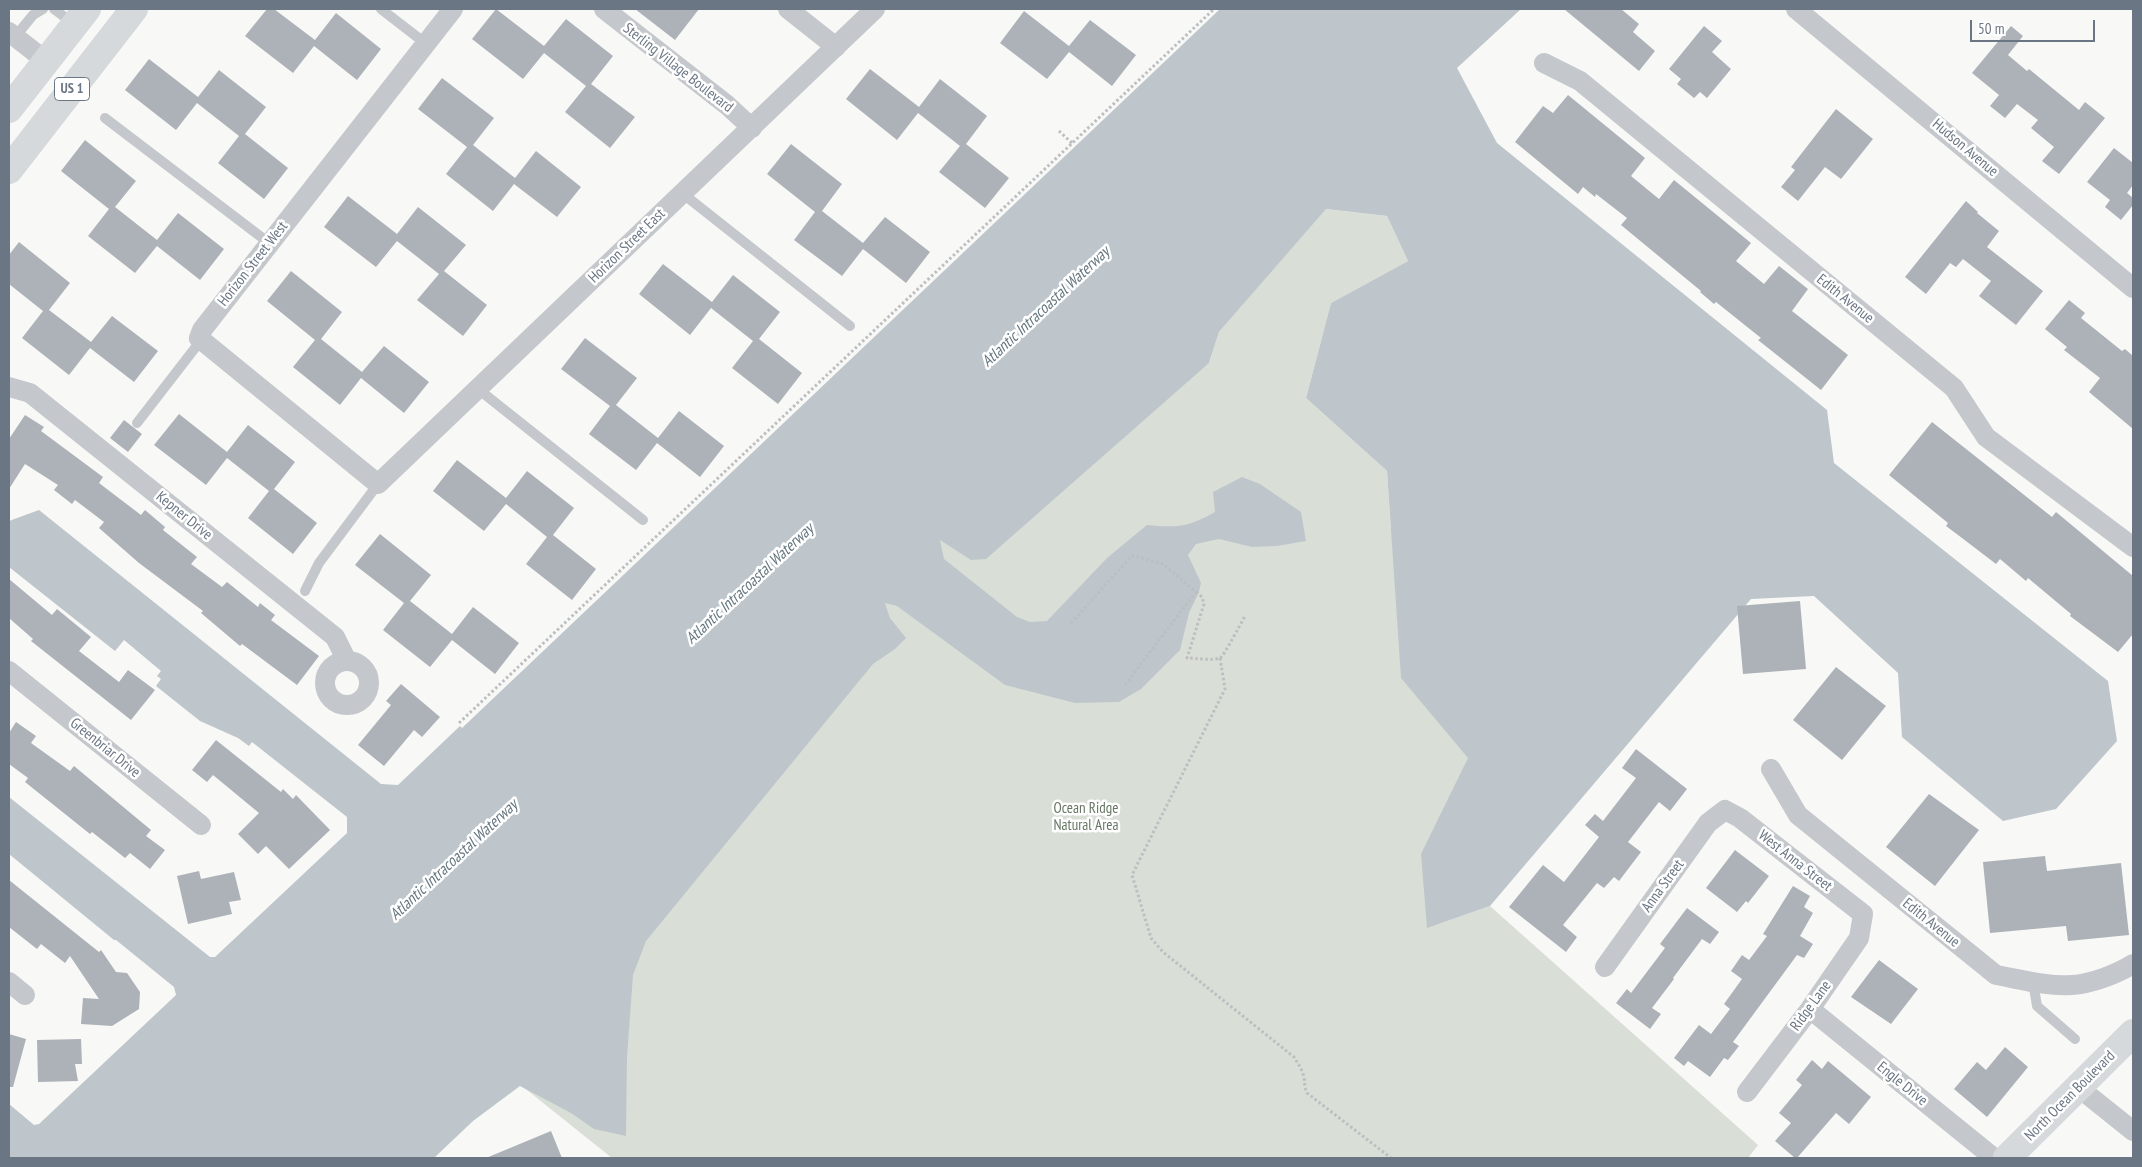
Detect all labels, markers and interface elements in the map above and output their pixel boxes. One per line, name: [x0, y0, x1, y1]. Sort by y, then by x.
scale bar: [1972, 10, 2097, 42]
street label: Sterling Village Boulevard: [619, 19, 737, 117]
text: 50 m: [1978, 19, 2004, 38]
road number: US 1: [54, 78, 90, 100]
street label: Hudson Avenue: [1928, 115, 2002, 181]
street label: Horizon Street East: [585, 205, 669, 287]
street label: Horizon Street West: [214, 218, 292, 310]
water label: Atlantic Intracoastal Waterway: [978, 243, 1114, 371]
street label: Edith Avenue: [1813, 271, 1877, 327]
street label: Kepner Drive: [152, 488, 216, 544]
water label: Atlantic Intracoastal Waterway: [682, 520, 818, 648]
street label: Greenbriar Drive: [66, 714, 144, 782]
water label: Atlantic Intracoastal Waterway: [386, 796, 522, 924]
park label: Ocean Ridge Natural Area: [1054, 800, 1118, 835]
street label: West Anna Street: [1755, 827, 1835, 895]
street label: Anna Street: [1638, 856, 1688, 916]
street label: Edith Avenue: [1899, 895, 1963, 951]
street label: Ridge Lane: [1787, 977, 1835, 1035]
street label: North Ocean Boulevard: [2021, 1047, 2119, 1145]
street label: Engle Drive: [1873, 1058, 1931, 1110]

